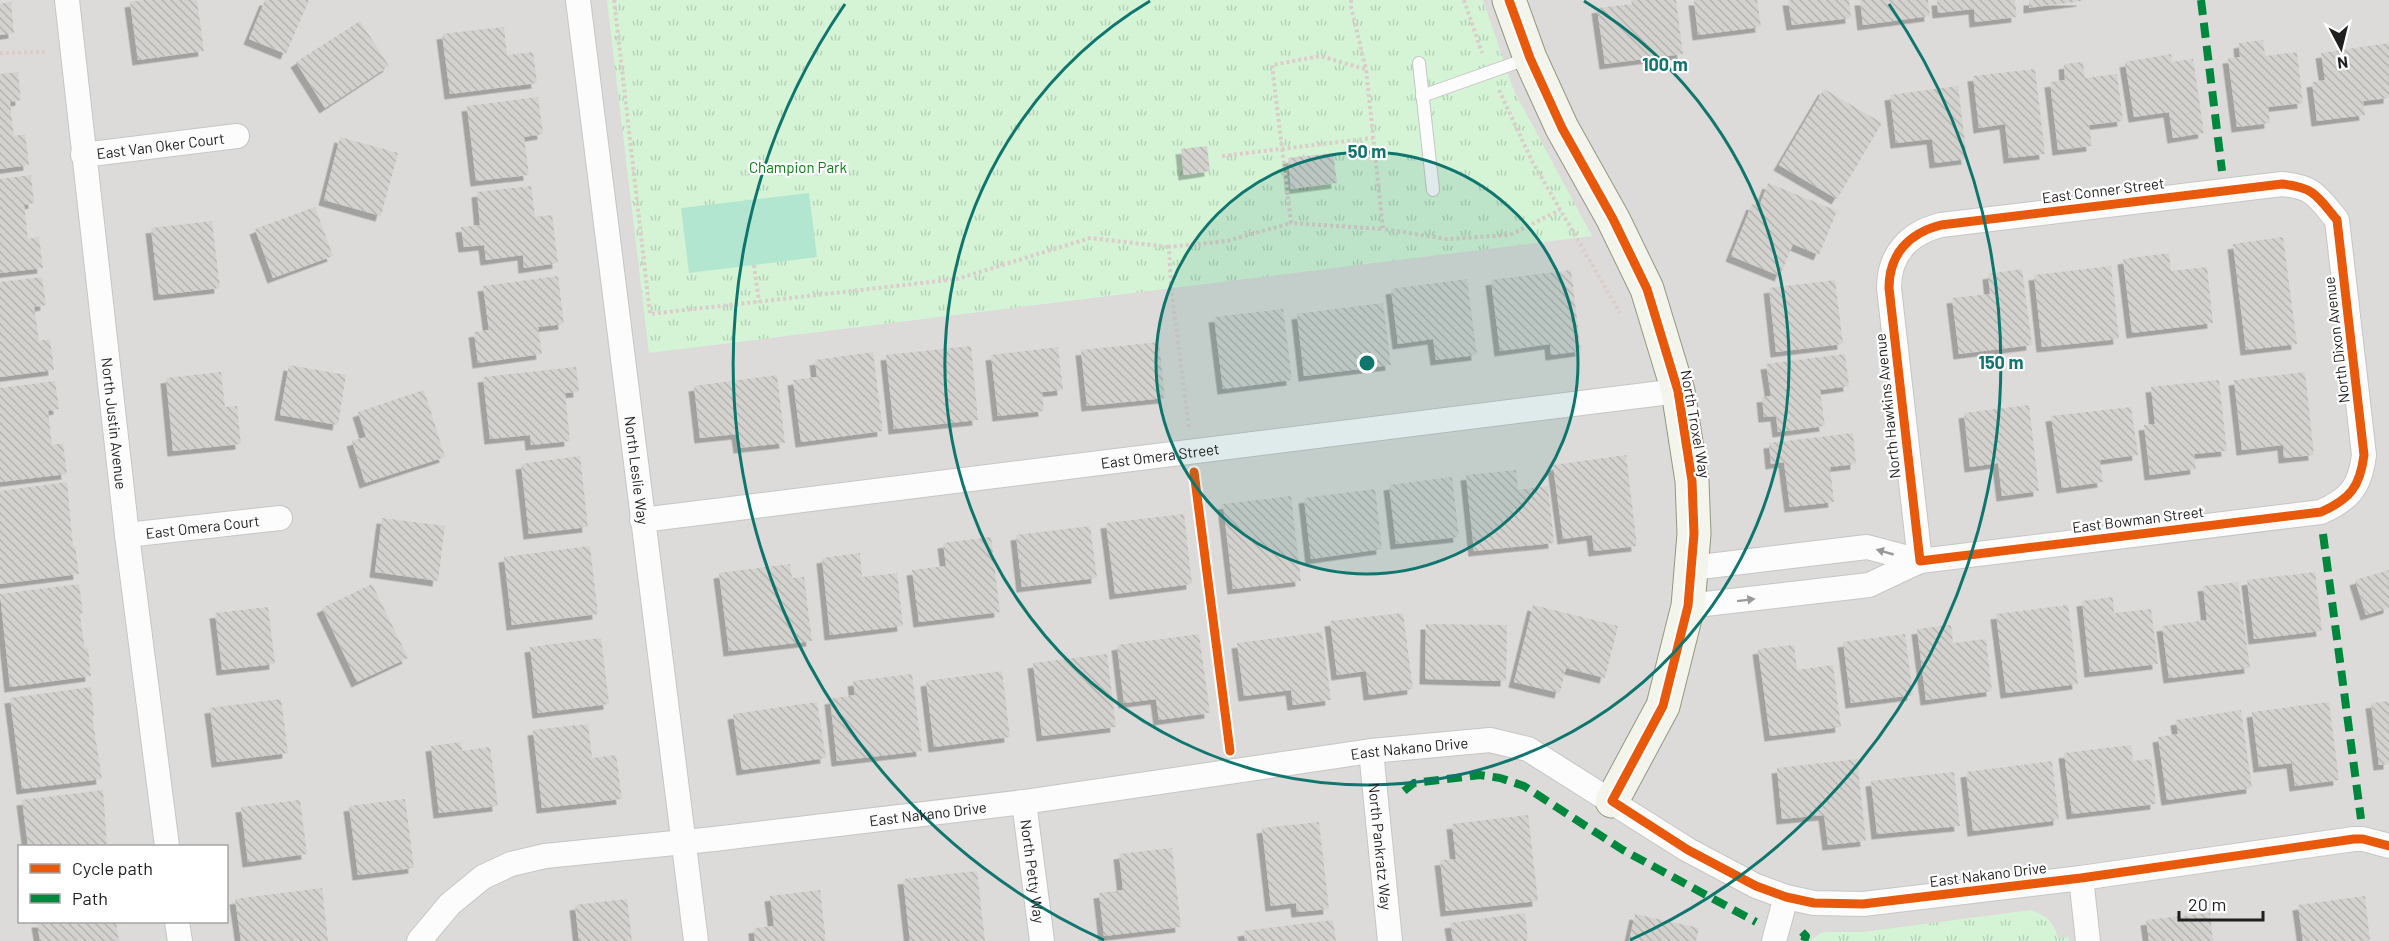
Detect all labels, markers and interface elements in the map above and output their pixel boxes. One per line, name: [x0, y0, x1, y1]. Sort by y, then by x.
north arrow: [2311, 18, 2371, 78]
text: 100 m: [1642, 53, 1688, 75]
text: N: [2336, 53, 2349, 73]
street label: East Van Oker Court: [95, 129, 225, 162]
text: 50 m: [1348, 140, 1386, 162]
park label: Champion Park: [749, 158, 848, 176]
street label: East Conner Street: [2041, 174, 2165, 206]
street label: North Dixon Avenue: [2319, 276, 2353, 404]
street label: North Hawkins Avenue: [1870, 332, 1904, 480]
text: 150 m: [1979, 351, 2023, 373]
centre of rings: [1357, 353, 1377, 373]
street label: North Justin Avenue: [98, 356, 131, 490]
street label: North Troxel Way: [1678, 368, 1714, 480]
street label: North Leslie Way: [621, 415, 653, 526]
street label: East Omera Street: [1100, 439, 1220, 472]
street label: East Bowman Street: [2071, 502, 2205, 536]
street label: East Omera Court: [145, 511, 261, 542]
one-way arrow: [1876, 547, 1894, 556]
one-way arrow: [1736, 595, 1755, 604]
street label: East Nakano Drive: [1349, 733, 1469, 763]
street label: North Pankratz Way: [1365, 782, 1396, 911]
street label: East Nakano Drive: [868, 798, 988, 829]
street label: North Petty Way: [1017, 818, 1049, 925]
legend: [18, 845, 228, 923]
text: Cycle path: [72, 857, 153, 879]
street label: East Nakano Drive: [1928, 858, 2048, 890]
scale bar: [2179, 884, 2263, 922]
text: Path: [72, 887, 108, 909]
text: 20 m: [2188, 893, 2226, 915]

